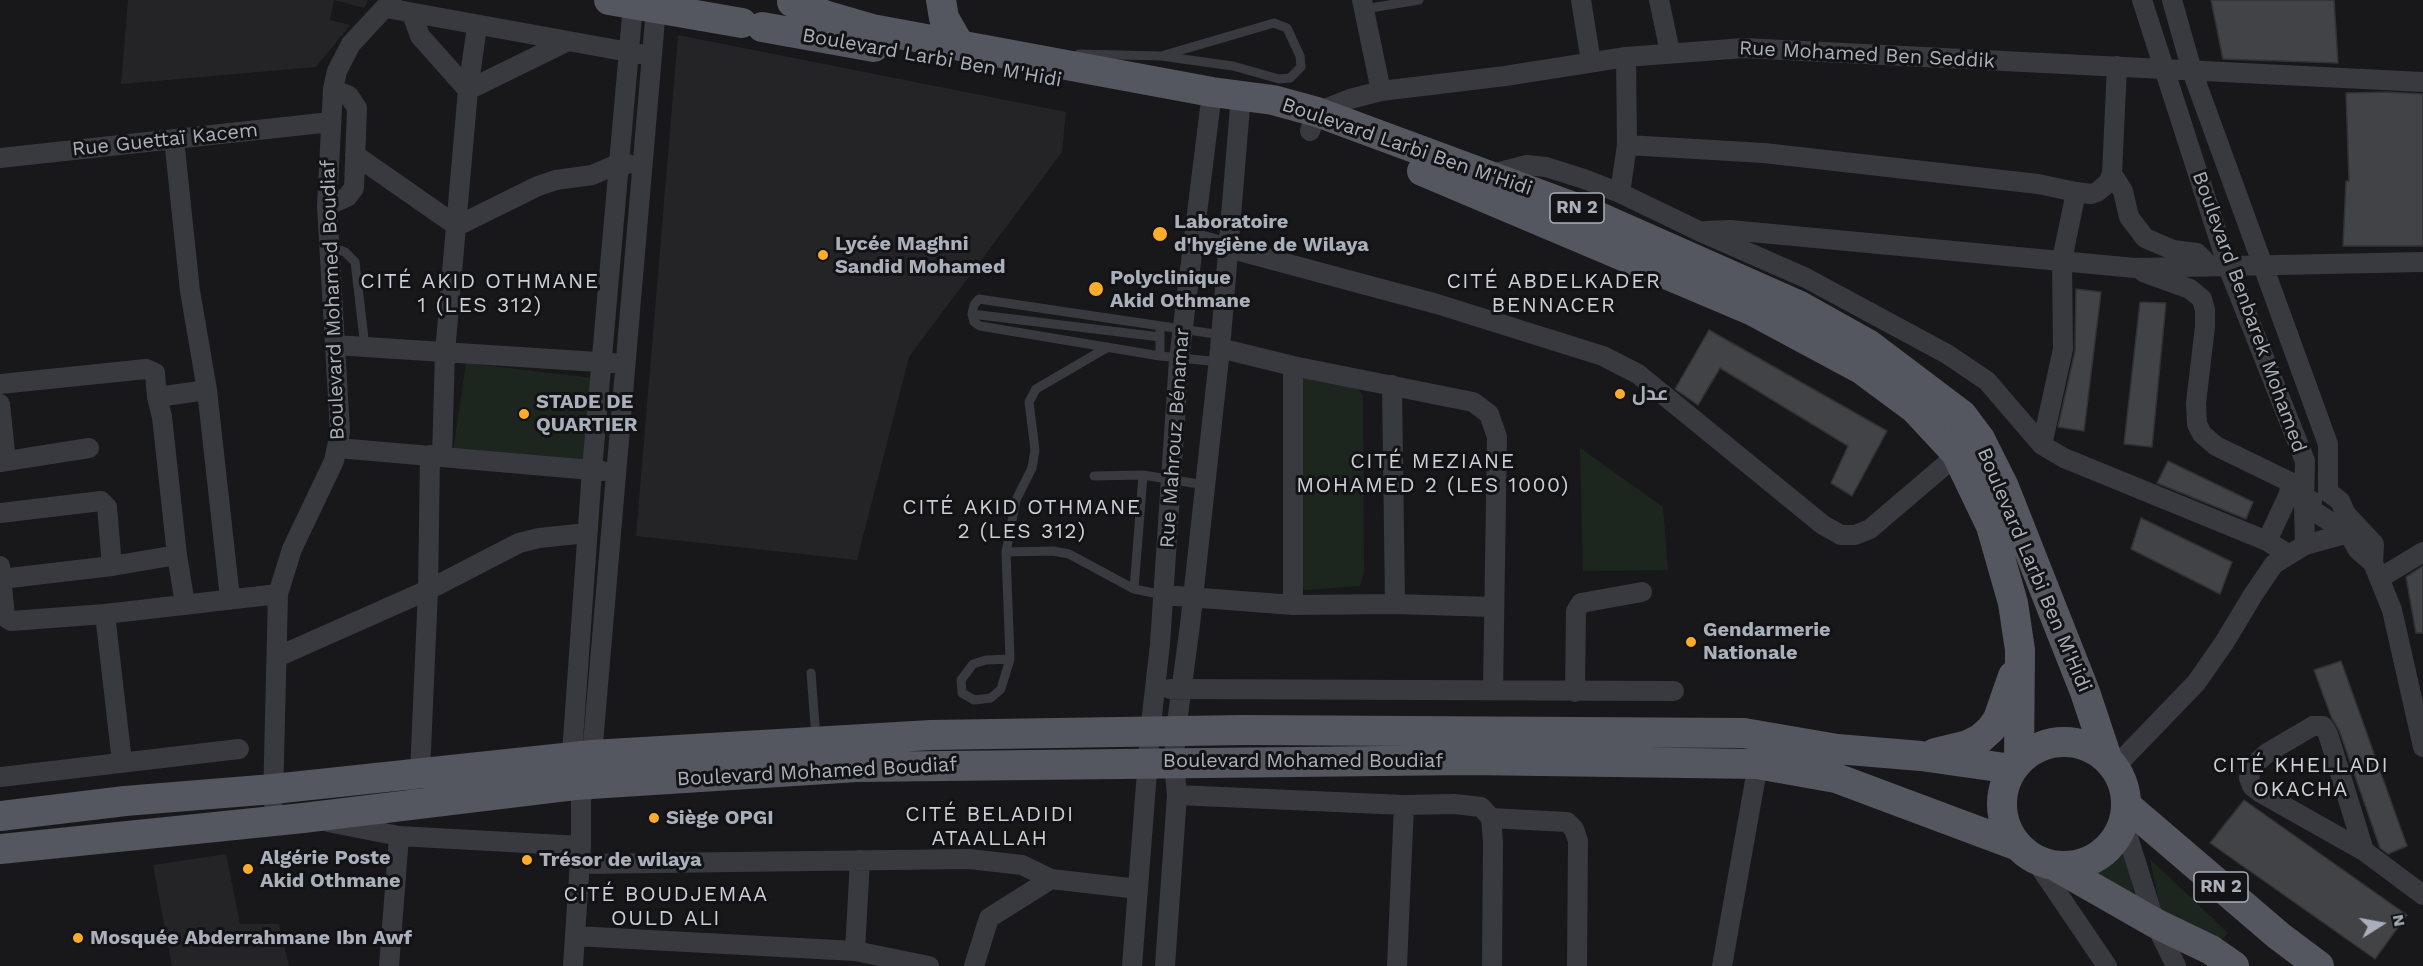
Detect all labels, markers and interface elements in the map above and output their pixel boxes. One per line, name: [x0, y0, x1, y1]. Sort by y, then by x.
street label: Boulevard Larbi Ben M'Hidi: [800, 23, 1064, 93]
street label: Rue Mohamed Ben Seddik: [1738, 36, 1996, 74]
street label: Boulevard Larbi Ben M'Hidi: [1279, 93, 1535, 201]
street label: Rue Guettaï Kacem: [71, 118, 259, 162]
street label: Boulevard Mohamed Boudiaf: [316, 159, 350, 441]
street label: Boulevard Benbarek Mohamed: [2187, 168, 2311, 456]
road number: RN 2: [1550, 193, 1604, 223]
place label: Laboratoire d'hygiène de Wilaya: [1174, 210, 1369, 257]
marker: Laboratoire d'hygiène de Wilaya: [1151, 225, 1169, 243]
place label: Lycée Maghni Sandid Mohamed: [835, 232, 1005, 279]
marker: Lycée Maghni Sandid Mohamed: [816, 248, 830, 262]
place label: Polyclinique Akid Othmane: [1110, 266, 1251, 313]
district label: CITÉ AKID OTHMANE 1 (LES 312): [360, 269, 600, 319]
district label: CITÉ ABDELKADER BENNACER: [1446, 269, 1662, 319]
marker: Polyclinique Akid Othmane: [1087, 280, 1105, 298]
street label: Rue Mahrouz Bénamar: [1155, 327, 1195, 549]
place label: عدل: [1632, 382, 1669, 406]
marker: عدل: [1613, 387, 1627, 401]
place label: STADE DE QUARTIER: [536, 390, 637, 437]
marker: STADE DE QUARTIER: [517, 407, 531, 421]
street label: Boulevard Larbi Ben M'Hidi: [1972, 444, 2096, 696]
district label: CITÉ MEZIANE MOHAMED 2 (LES 1000): [1296, 449, 1570, 499]
district label: CITÉ AKID OTHMANE 2 (LES 312): [902, 495, 1142, 545]
place label: Gendarmerie Nationale: [1703, 618, 1831, 665]
marker: Gendarmerie Nationale: [1684, 635, 1698, 649]
street label: Boulevard Mohamed Boudiaf: [1163, 749, 1443, 773]
street label: Boulevard Mohamed Boudiaf: [676, 753, 958, 791]
district label: CITÉ KHELLADI OKACHA: [2213, 753, 2389, 803]
district label: CITÉ BELADIDI ATAALLAH: [905, 802, 1075, 852]
place label: Siège OPGI: [666, 806, 774, 830]
marker: Siège OPGI: [647, 811, 661, 825]
place label: Algérie Poste Akid Othmane: [260, 846, 401, 893]
place label: Trésor de wilaya: [539, 848, 702, 872]
marker: Trésor de wilaya: [520, 853, 534, 867]
marker: Algérie Poste Akid Othmane: [241, 862, 255, 876]
road number: RN 2: [2194, 872, 2248, 902]
district label: CITÉ BOUDJEMAA OULD ALI: [563, 882, 769, 932]
north arrow: [2351, 894, 2411, 954]
text: N: [2389, 913, 2410, 928]
place label: Mosquée Abderrahmane Ibn Awf: [90, 926, 412, 950]
marker: Mosquée Abderrahmane Ibn Awf: [71, 931, 85, 945]

